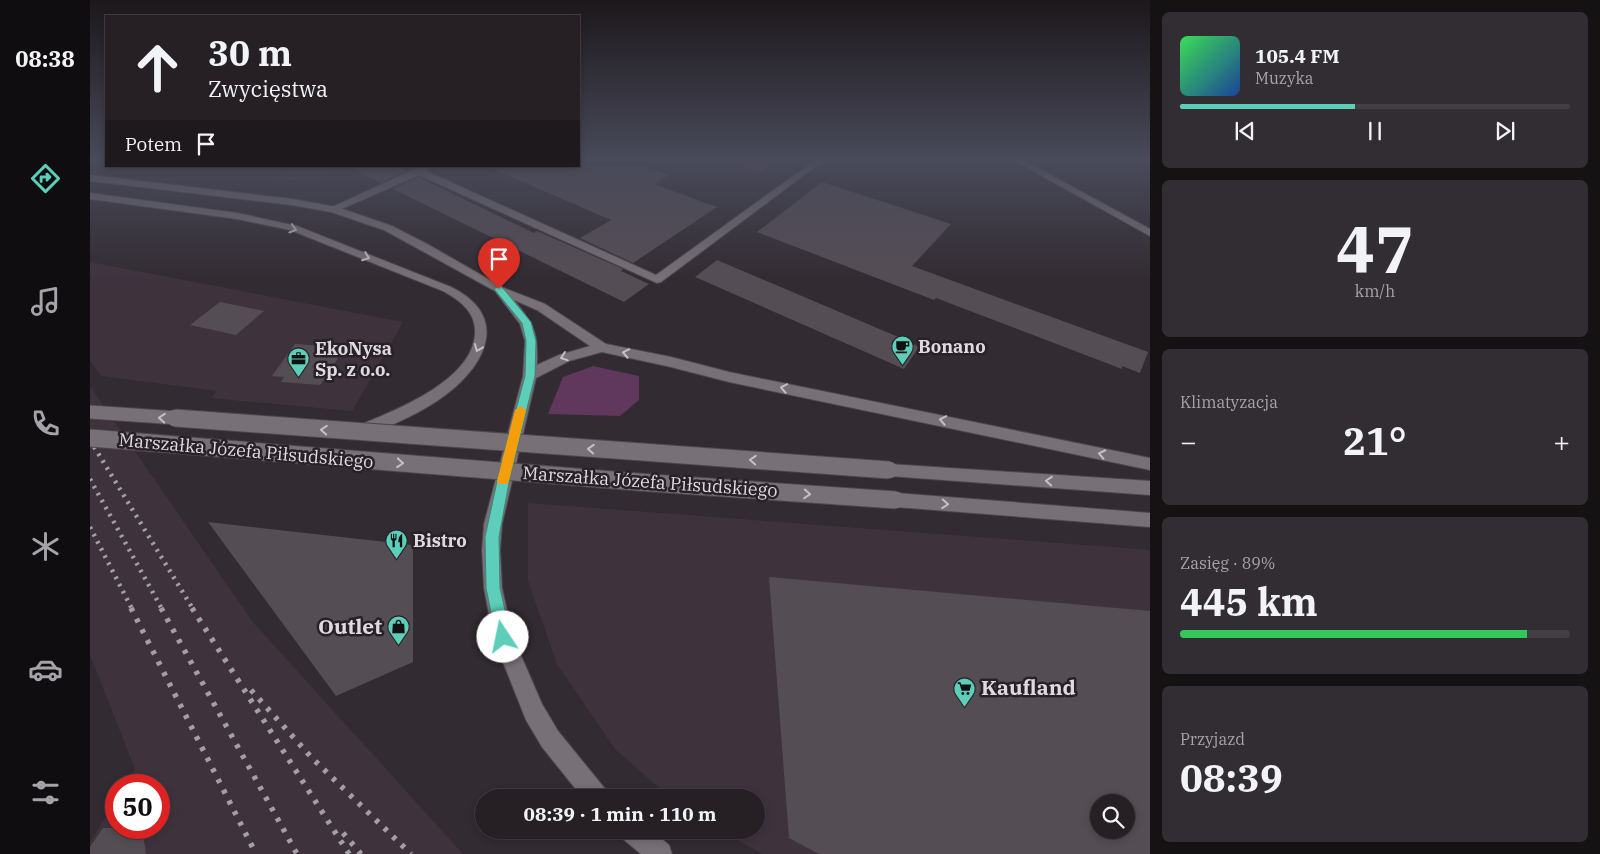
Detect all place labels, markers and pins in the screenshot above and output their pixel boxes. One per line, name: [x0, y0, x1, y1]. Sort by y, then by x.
pin: [478, 238, 520, 289]
cafe icon: Bonano: [890, 335, 914, 366]
place label: Bonano: [918, 335, 986, 358]
place label: EkoNysa Sp. z o.o.: [315, 337, 392, 381]
office icon: EkoNysa Sp. z o.o.: [287, 347, 311, 378]
restaurant icon: Bistro: [385, 529, 409, 560]
place label: Bistro: [413, 529, 467, 552]
place label: Outlet: [318, 612, 382, 640]
shop icon: Outlet: [386, 615, 410, 646]
place label: Kaufland: [981, 673, 1076, 701]
supermarket icon: Kaufland: [953, 676, 977, 707]

